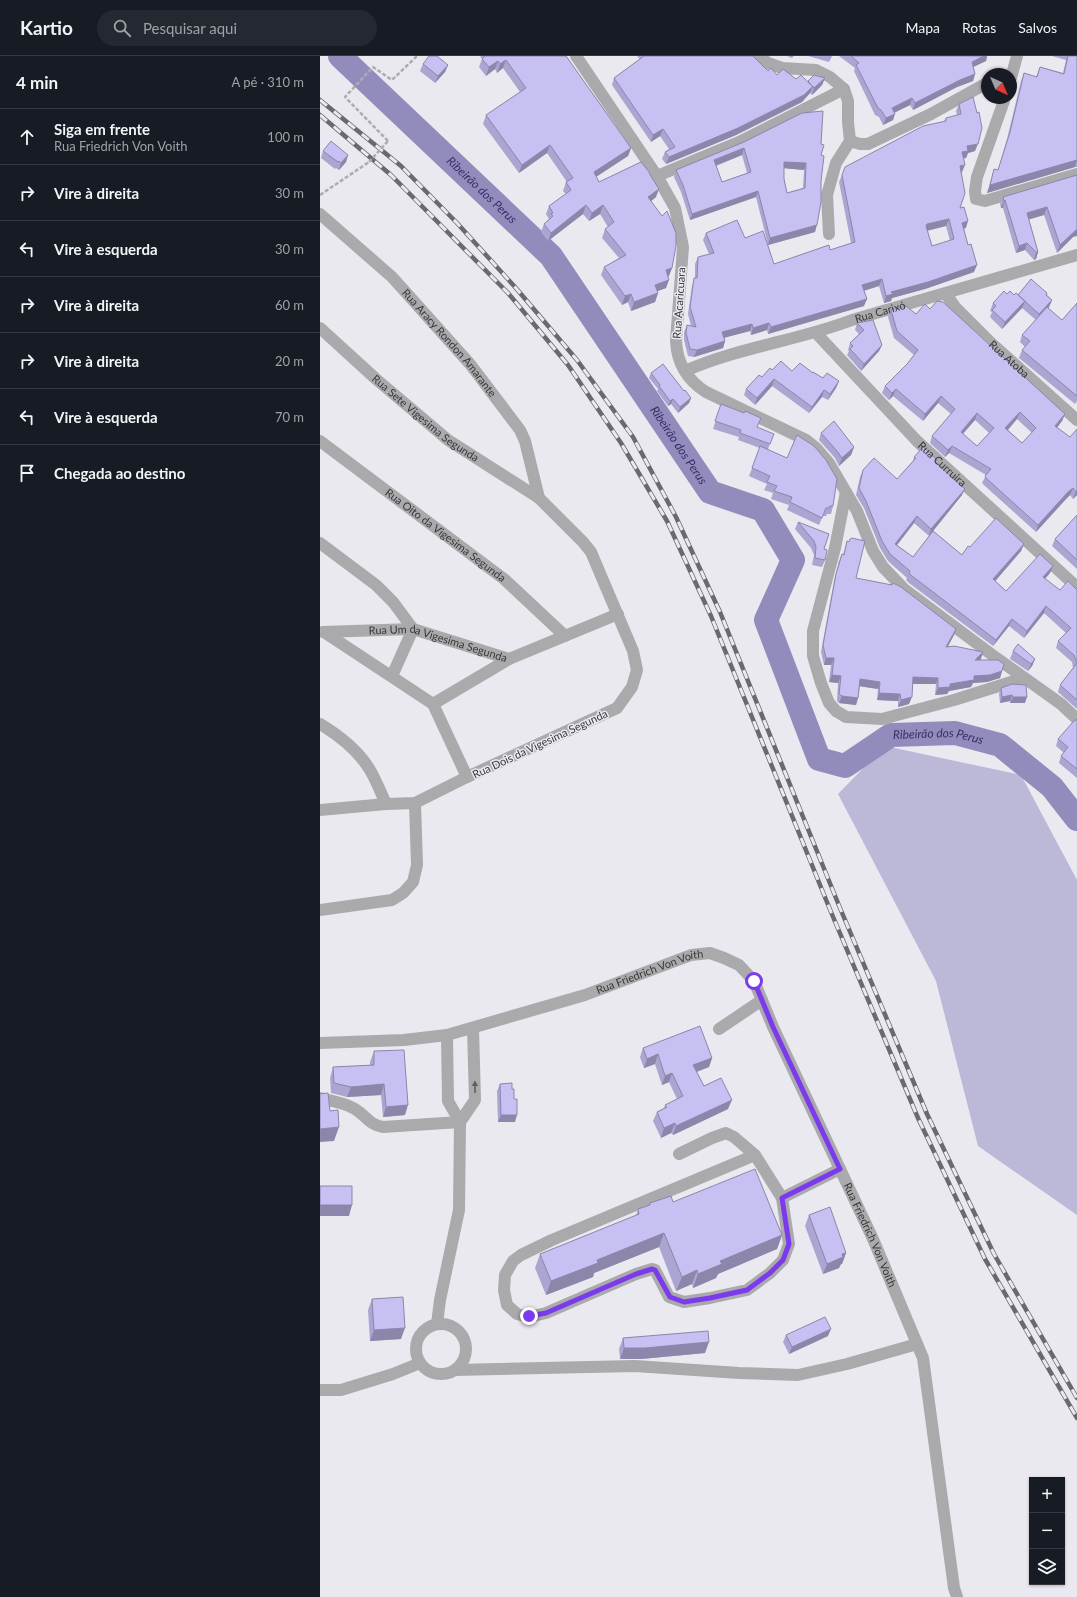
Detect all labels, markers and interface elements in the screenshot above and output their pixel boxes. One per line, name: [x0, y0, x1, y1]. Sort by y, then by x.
search box: [97, 10, 377, 46]
text: Kartio: [20, 16, 73, 39]
icon: search: [111, 17, 133, 39]
text: Pesquisar aqui: [143, 19, 237, 37]
text: Mapa: [905, 19, 940, 36]
text: Rotas: [962, 19, 996, 36]
text: Salvos: [1018, 19, 1057, 36]
north arrow: [981, 68, 1017, 104]
text: 4 min: [16, 72, 58, 93]
text: A pé · 310 m: [231, 74, 304, 90]
text: Siga em frente: [54, 120, 150, 138]
icon: ahead: [16, 126, 38, 148]
text: 100 m: [267, 129, 304, 145]
text: Rua Friedrich Von Voith: [54, 138, 187, 154]
water label: Ribeirão dos Perus: [444, 153, 520, 227]
icon: right: [16, 182, 38, 204]
text: Vire à direita: [54, 184, 139, 202]
text: 30 m: [275, 185, 304, 201]
icon: left: [16, 238, 38, 260]
text: Vire à esquerda: [54, 240, 158, 258]
text: 30 m: [275, 241, 304, 257]
street label: Rua Acaricuara: [670, 267, 687, 339]
street label: Rua Aracy Rondon Amarante: [400, 286, 500, 399]
icon: right: [16, 294, 38, 316]
text: Vire à direita: [54, 296, 139, 314]
text: 60 m: [275, 297, 304, 313]
street label: Rua Carixó: [853, 298, 907, 325]
street label: Rua Atoba: [987, 337, 1032, 380]
icon: right: [16, 350, 38, 372]
text: Vire à direita: [54, 352, 139, 370]
text: 20 m: [275, 353, 304, 369]
street label: Rua Sete Vigesima Segunda: [370, 372, 481, 464]
water label: Ribeirão dos Perus: [647, 403, 711, 487]
icon: left: [16, 406, 38, 428]
text: Vire à esquerda: [54, 408, 158, 426]
text: 70 m: [275, 409, 304, 425]
street label: Rua Curruira: [916, 438, 969, 489]
icon: arrive: [16, 462, 38, 484]
text: Chegada ao destino: [54, 464, 185, 482]
street label: Rua Oito da Vigesima Segunda: [383, 485, 509, 584]
street label: Rua Um da Vigesima Segunda: [368, 622, 509, 664]
street label: Rua Dois da Vigesima Segunda: [470, 706, 609, 781]
water label: Ribeirão dos Perus: [893, 725, 985, 747]
street label: Rua Friedrich Von Voith: [594, 947, 704, 996]
route start: [745, 972, 763, 990]
one-way arrow: [472, 1080, 478, 1093]
street label: Rua Friedrich Von Voith: [841, 1180, 899, 1289]
route end: [520, 1307, 538, 1325]
map controls: [1029, 1477, 1065, 1585]
button: +: [1029, 1477, 1065, 1513]
button: −: [1029, 1513, 1065, 1549]
button: layers: [1029, 1549, 1065, 1585]

